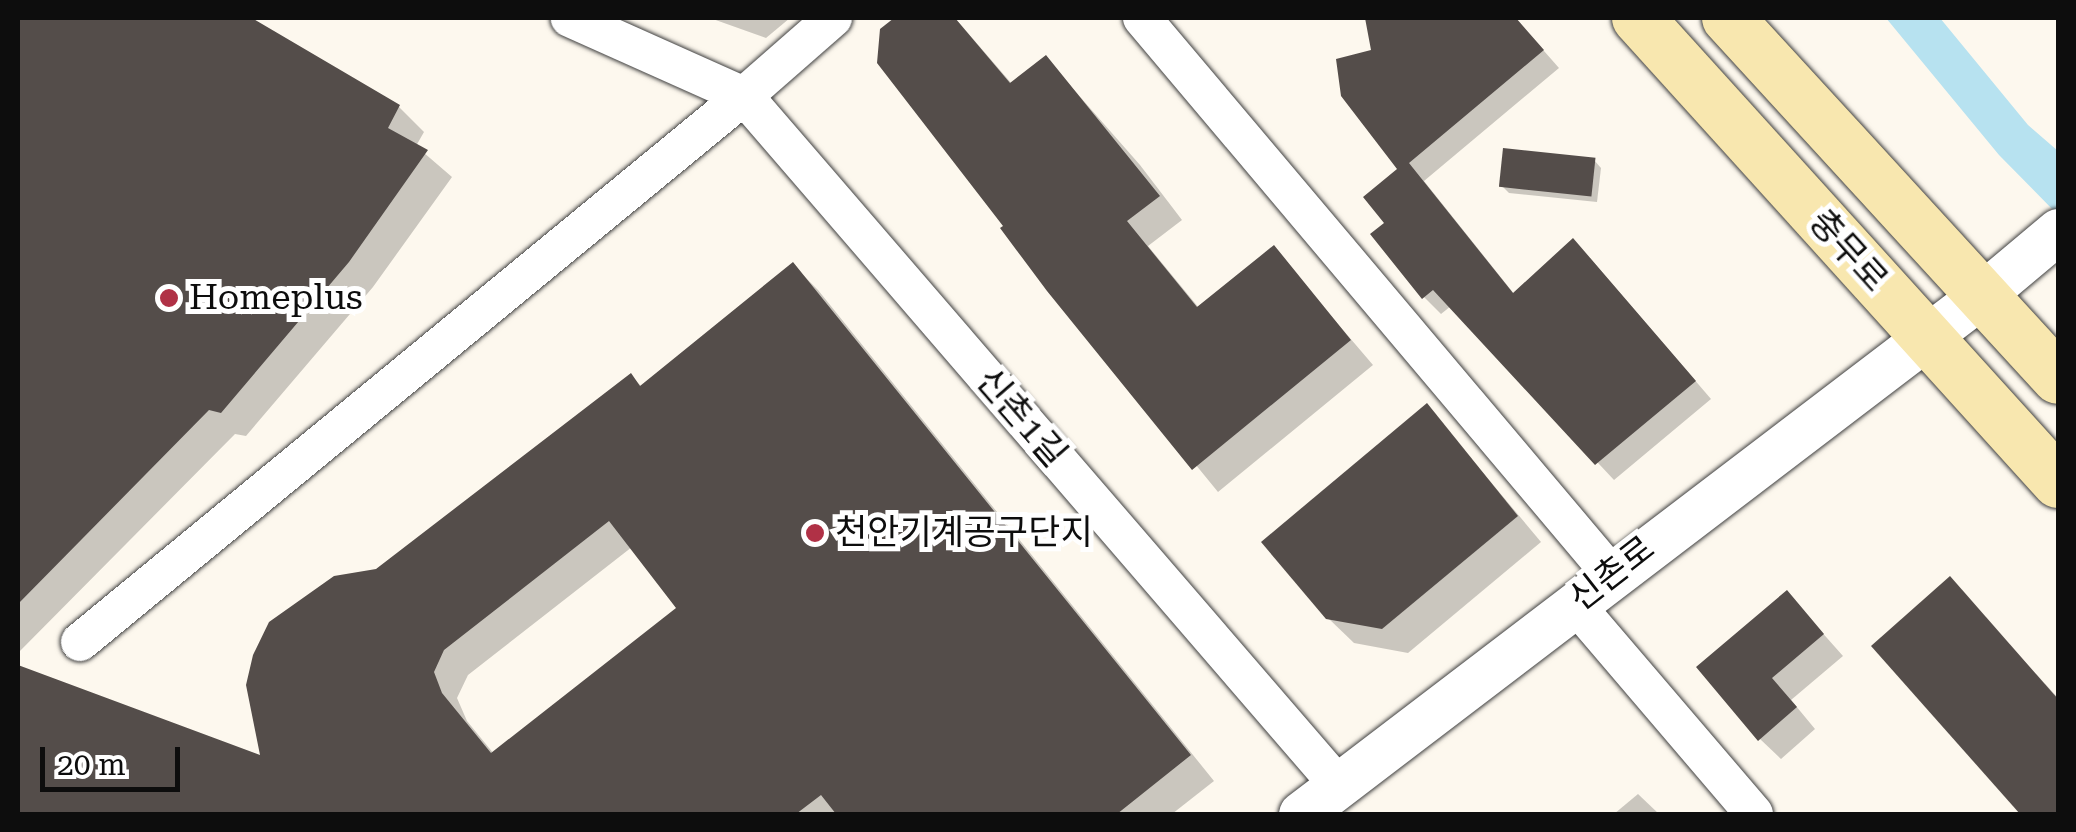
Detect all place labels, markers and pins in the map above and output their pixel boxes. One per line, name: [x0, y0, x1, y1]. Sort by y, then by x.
place label: Homeplus: [189, 277, 363, 319]
marker: Homeplus: [158, 287, 180, 309]
place label: 천안기계공구단지: [835, 512, 1093, 554]
marker: 천안기계공구단지: [804, 522, 826, 544]

